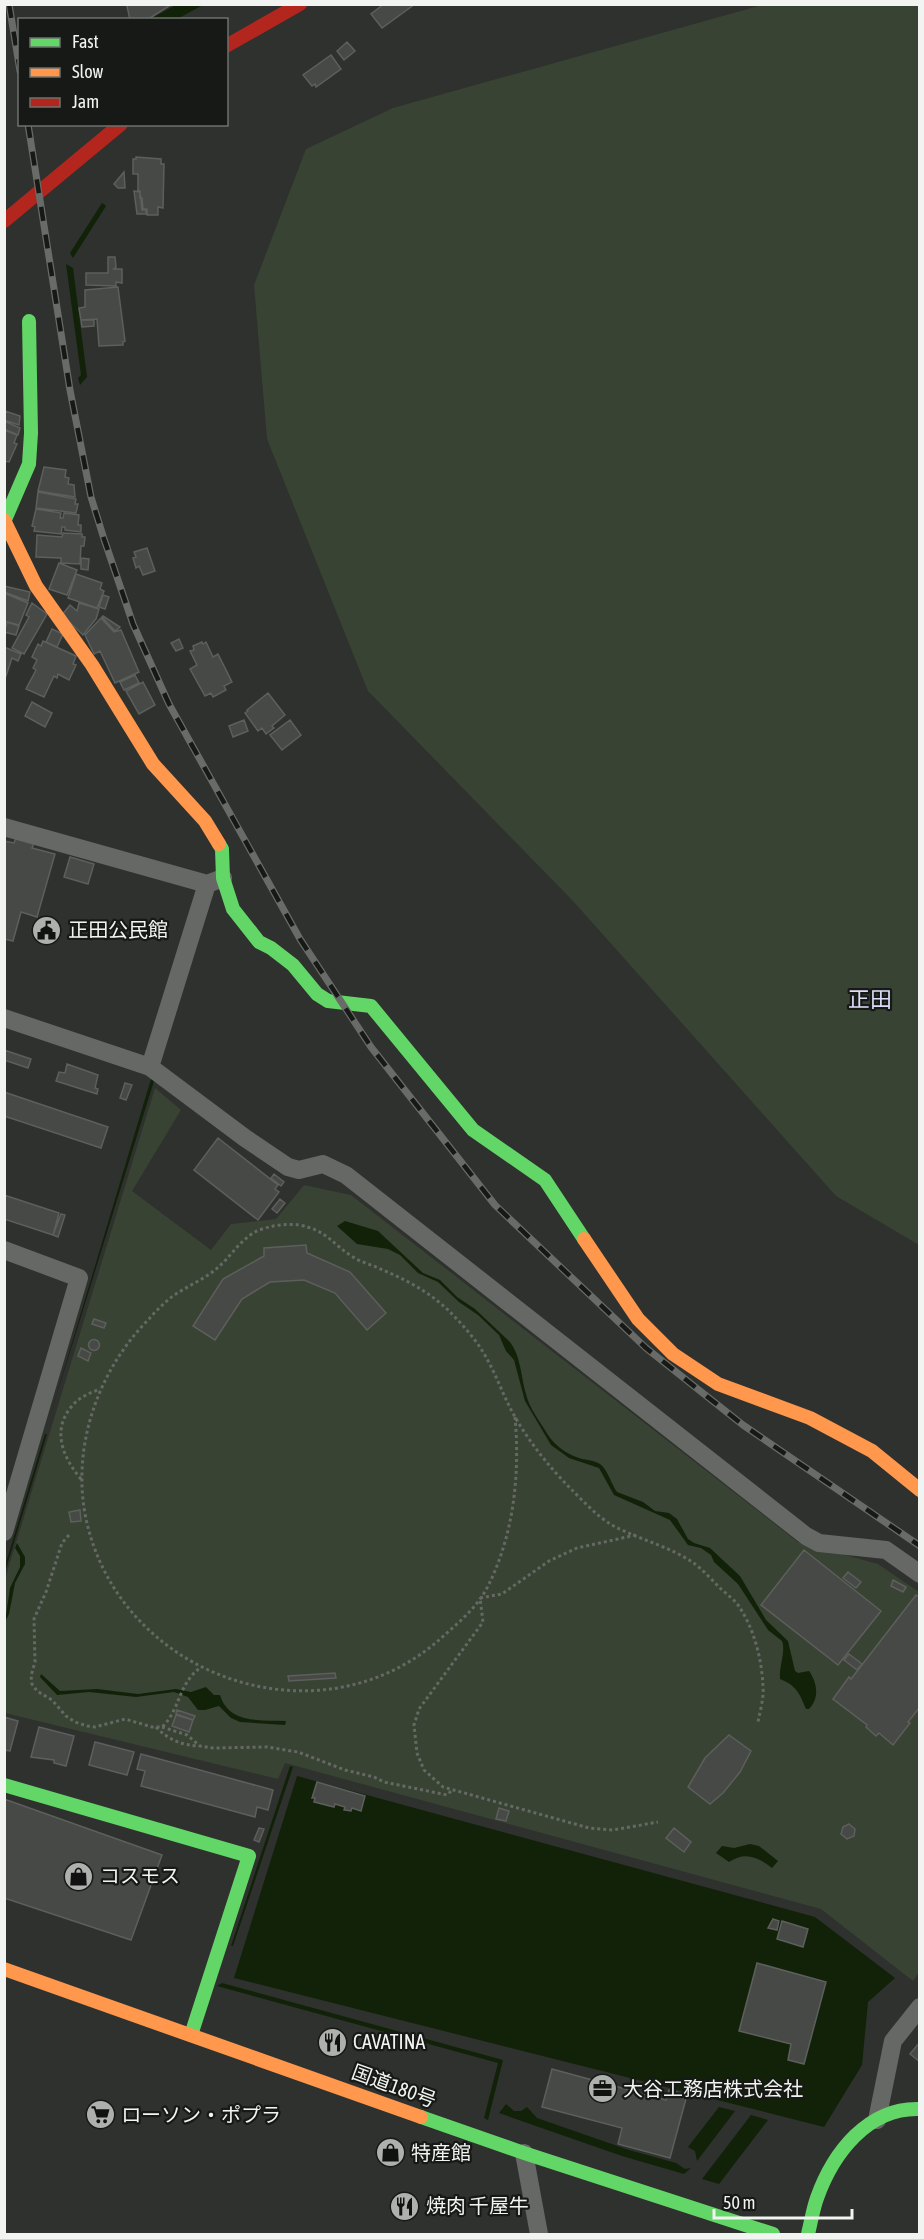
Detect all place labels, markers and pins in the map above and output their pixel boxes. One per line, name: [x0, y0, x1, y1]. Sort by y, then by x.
public building icon: 正田公民館: [31, 914, 63, 946]
place label: 正田公民館: [68, 918, 168, 941]
shop icon: コスモス: [63, 1860, 95, 1892]
place label: コスモス: [100, 1864, 180, 1887]
restaurant icon: CAVATINA: [316, 2026, 348, 2058]
place label: CAVATINA: [353, 2030, 425, 2053]
office icon: 大谷工務店株式会社: [586, 2073, 618, 2105]
place label: 大谷工務店株式会社: [623, 2077, 803, 2100]
supermarket icon: ローソン・ポプラ: [84, 2099, 116, 2131]
place label: ローソン・ポプラ: [121, 2103, 281, 2126]
shop icon: 特産館: [374, 2137, 406, 2169]
place label: 特産館: [411, 2141, 471, 2164]
restaurant icon: 焼肉 千屋牛: [389, 2190, 421, 2222]
place label: 焼肉 千屋牛: [426, 2194, 529, 2217]

